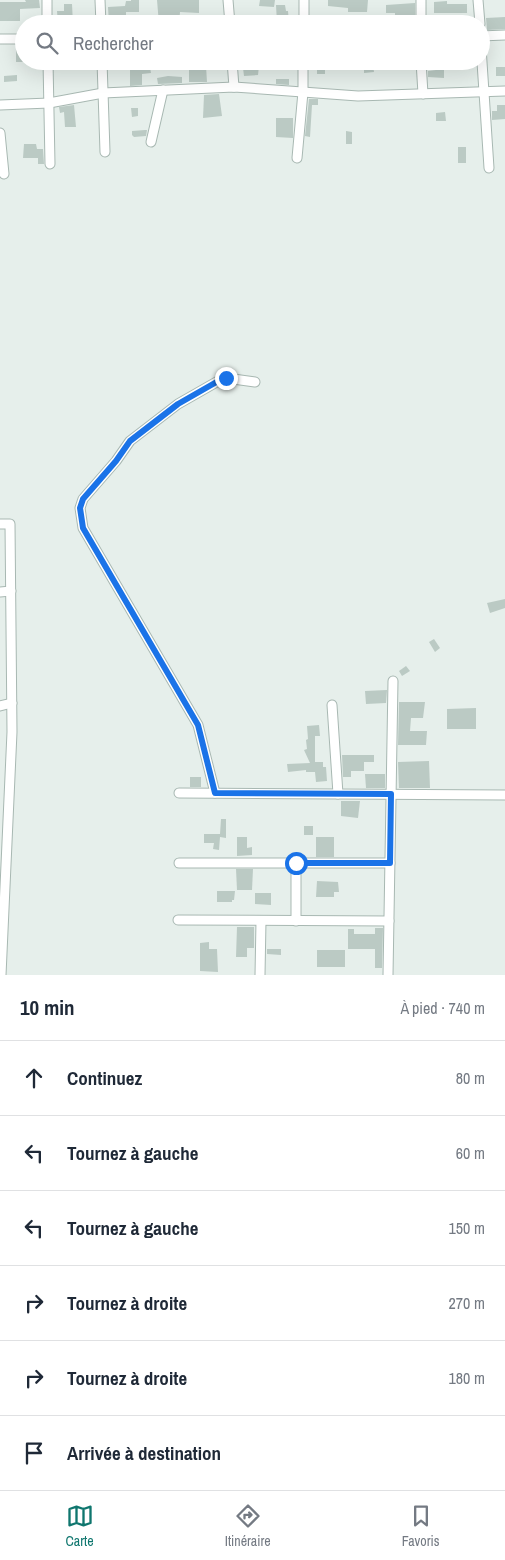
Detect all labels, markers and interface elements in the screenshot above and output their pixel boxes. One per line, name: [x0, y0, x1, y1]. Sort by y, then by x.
search box: [15, 15, 490, 70]
icon: search: [33, 29, 61, 57]
text: Rechercher: [73, 30, 154, 56]
route end: [215, 367, 238, 390]
route start: [285, 852, 308, 875]
text: 10 min: [20, 993, 75, 1022]
text: À pied · 740 m: [400, 997, 485, 1019]
icon: ahead: [20, 1064, 48, 1092]
text: Continuez: [67, 1065, 142, 1091]
text: 80 m: [456, 1067, 485, 1089]
icon: left: [20, 1139, 48, 1167]
text: Tournez à gauche: [67, 1140, 198, 1166]
text: 60 m: [456, 1142, 485, 1164]
icon: left: [20, 1214, 48, 1242]
text: Tournez à gauche: [67, 1215, 198, 1241]
text: 150 m: [449, 1217, 485, 1239]
icon: right: [20, 1289, 48, 1317]
text: Tournez à droite: [67, 1290, 187, 1316]
text: 270 m: [449, 1292, 485, 1314]
icon: right: [20, 1364, 48, 1392]
text: Tournez à droite: [67, 1365, 187, 1391]
text: 180 m: [449, 1367, 485, 1389]
icon: arrive: [20, 1439, 48, 1467]
text: Arrivée à destination: [67, 1440, 221, 1466]
tab: Carte: [66, 1502, 94, 1550]
tab: Itinéraire: [225, 1502, 271, 1550]
tab: Favoris: [402, 1502, 439, 1550]

